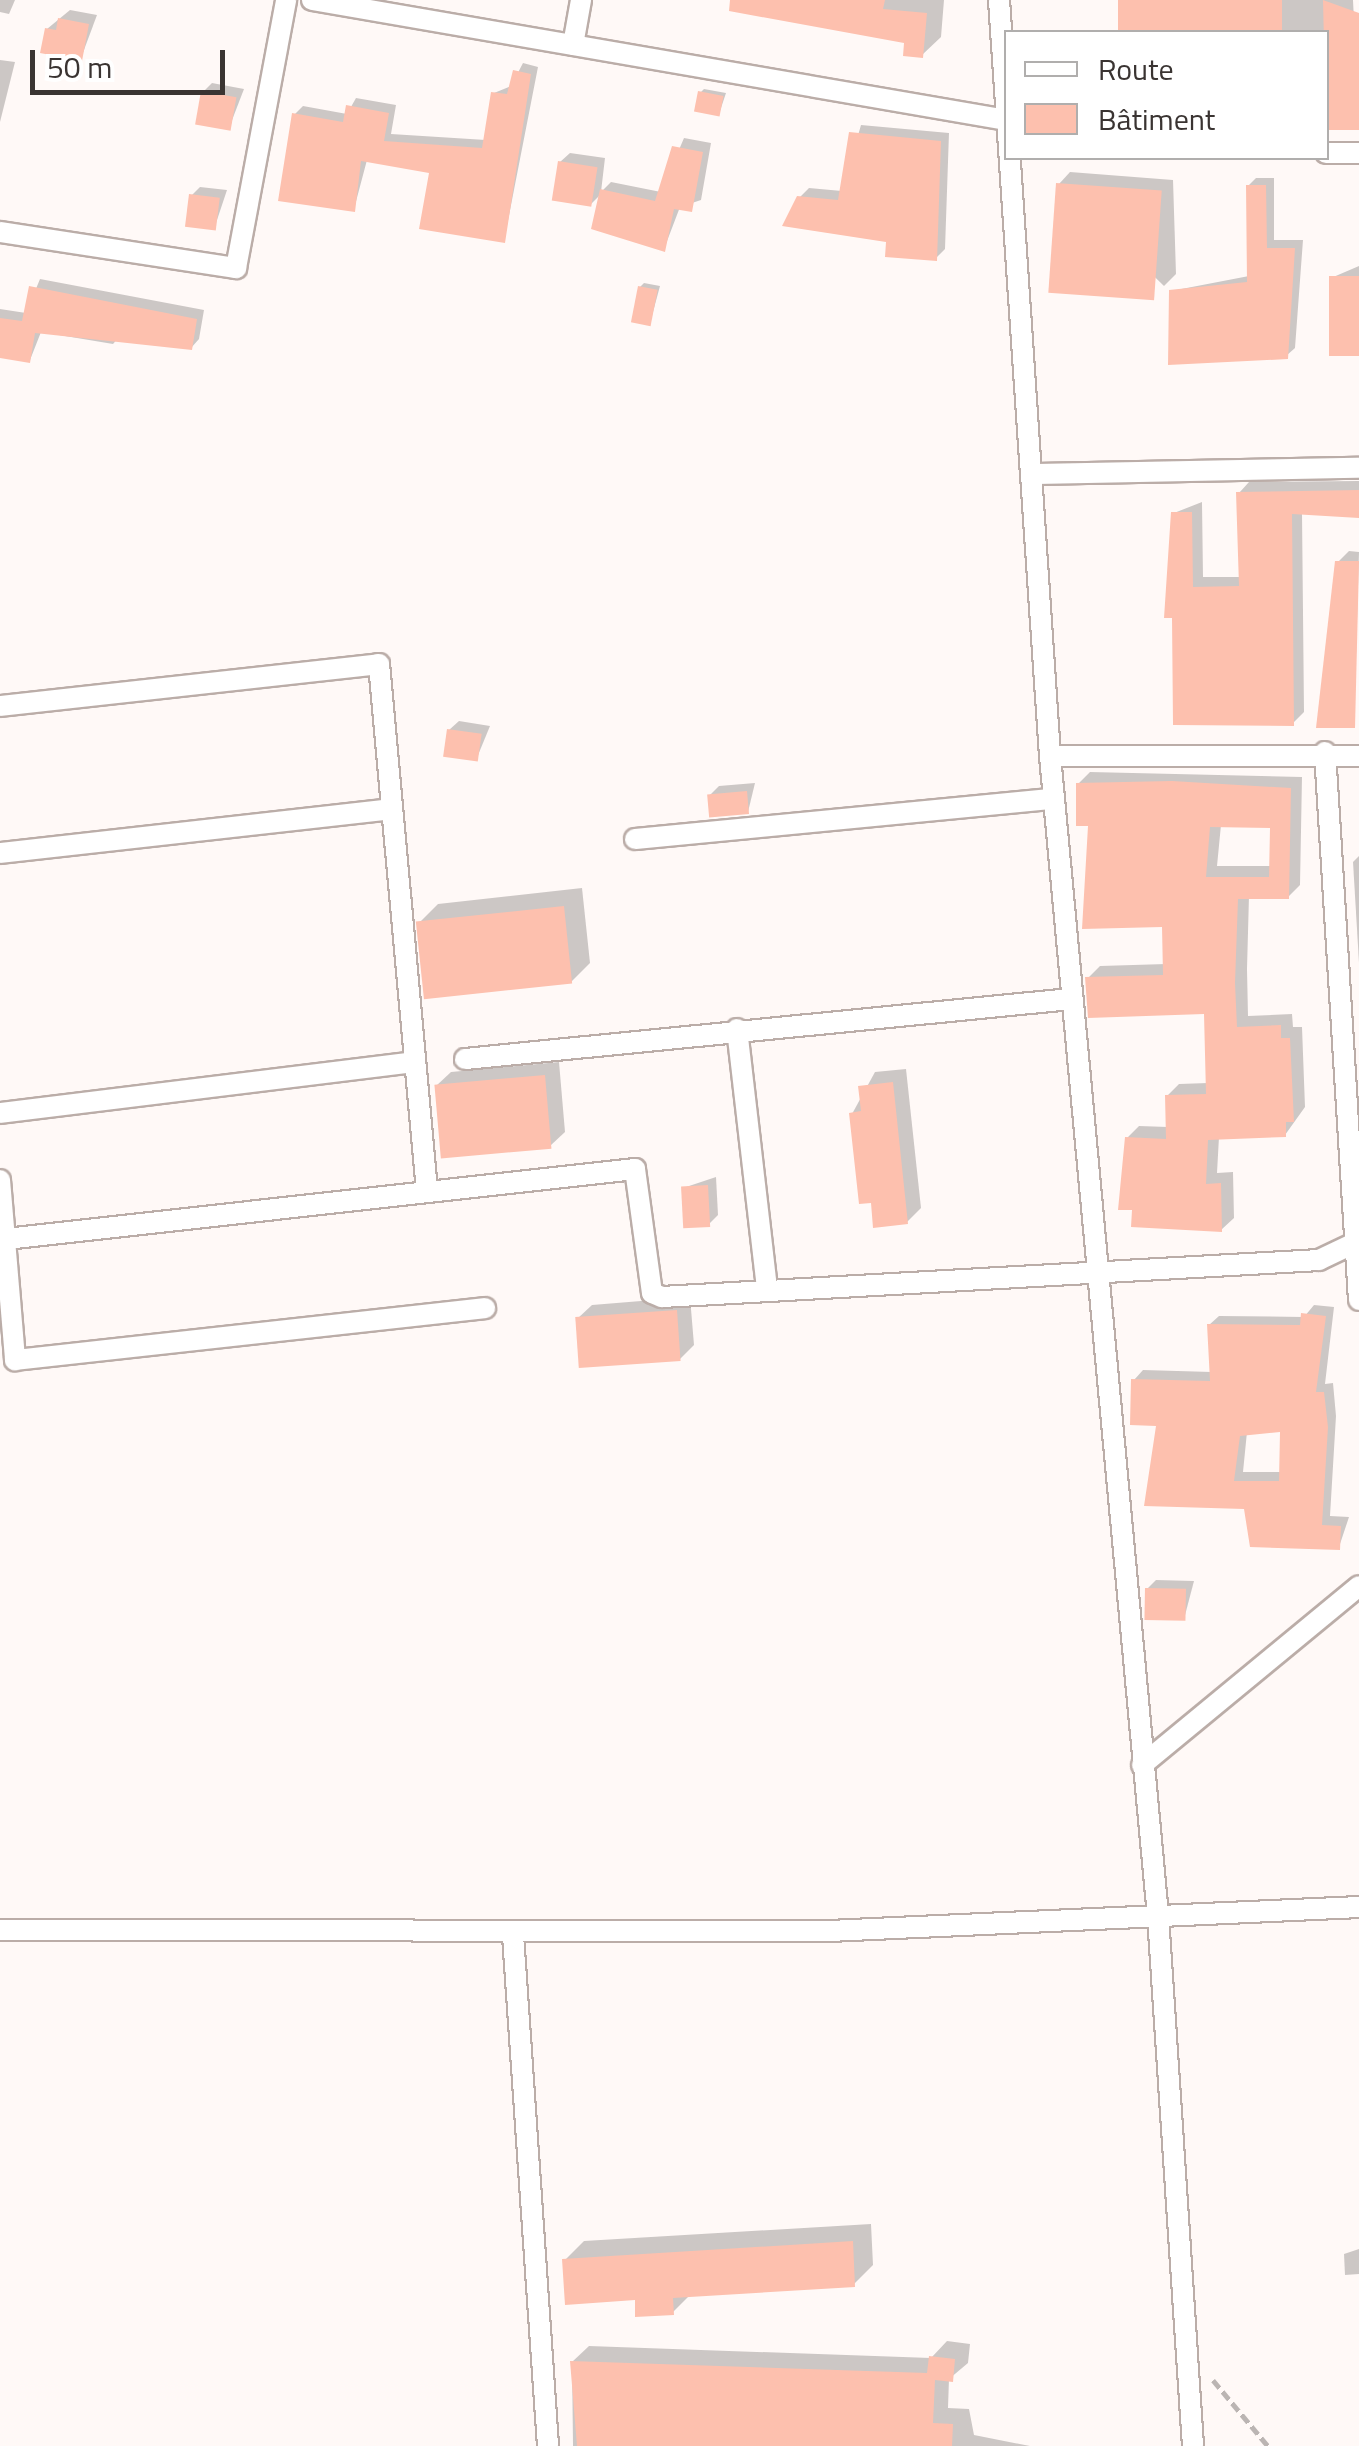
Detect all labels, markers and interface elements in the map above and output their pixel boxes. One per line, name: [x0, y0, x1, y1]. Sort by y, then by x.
scale bar: [35, 30, 230, 92]
legend: [1004, 30, 1329, 160]
text: 50 m: [47, 44, 112, 90]
text: Route: [1098, 46, 1174, 92]
text: Bâtiment: [1098, 96, 1215, 142]

